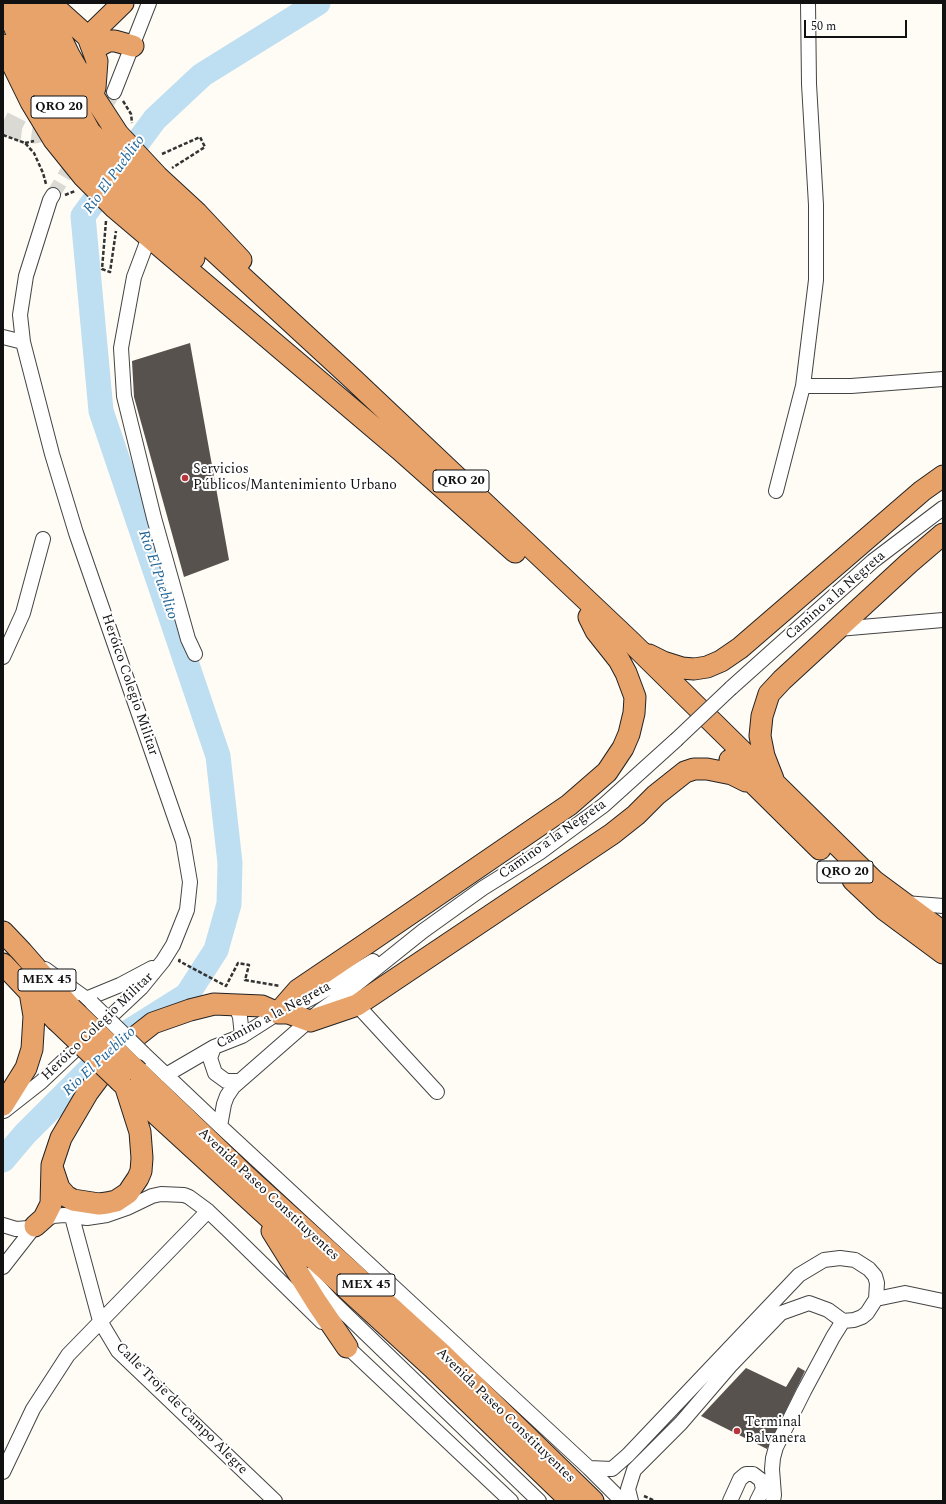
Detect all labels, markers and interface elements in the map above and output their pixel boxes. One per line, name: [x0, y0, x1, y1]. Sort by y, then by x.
scale bar: [806, 12, 909, 38]
text: 50 m: [811, 17, 836, 36]
road number: QRO 20: [31, 96, 87, 118]
water label: Rio El Pueblito: [80, 132, 150, 218]
place label: Servicios Públicos/Mantenimiento Urbano: [193, 462, 397, 494]
road number: QRO 20: [433, 470, 489, 492]
marker: Servicios Públicos/Mantenimiento Urbano: [180, 473, 190, 483]
water label: Rio El Pueblito: [133, 528, 181, 622]
street label: Camino a la Negreta: [783, 548, 889, 644]
street label: Heróico Colegio Militar: [97, 612, 161, 758]
street label: Camino a la Negreta: [496, 797, 610, 883]
road number: QRO 20: [817, 861, 873, 883]
road number: MEX 45: [18, 969, 76, 991]
street label: Heróico Colegio Militar: [39, 969, 157, 1085]
street label: Camino a la Negreta: [214, 979, 334, 1053]
water label: Rio El Pueblito: [60, 1024, 140, 1100]
street label: Avenida Paseo Constituyentes: [194, 1125, 342, 1265]
road number: MEX 45: [337, 1274, 395, 1296]
street label: Calle Troje de Campo Alegre: [112, 1340, 250, 1478]
street label: Avenida Paseo Constituyentes: [432, 1345, 578, 1487]
place label: Terminal Balvanera: [745, 1415, 806, 1448]
marker: Terminal Balvanera: [732, 1426, 742, 1436]

